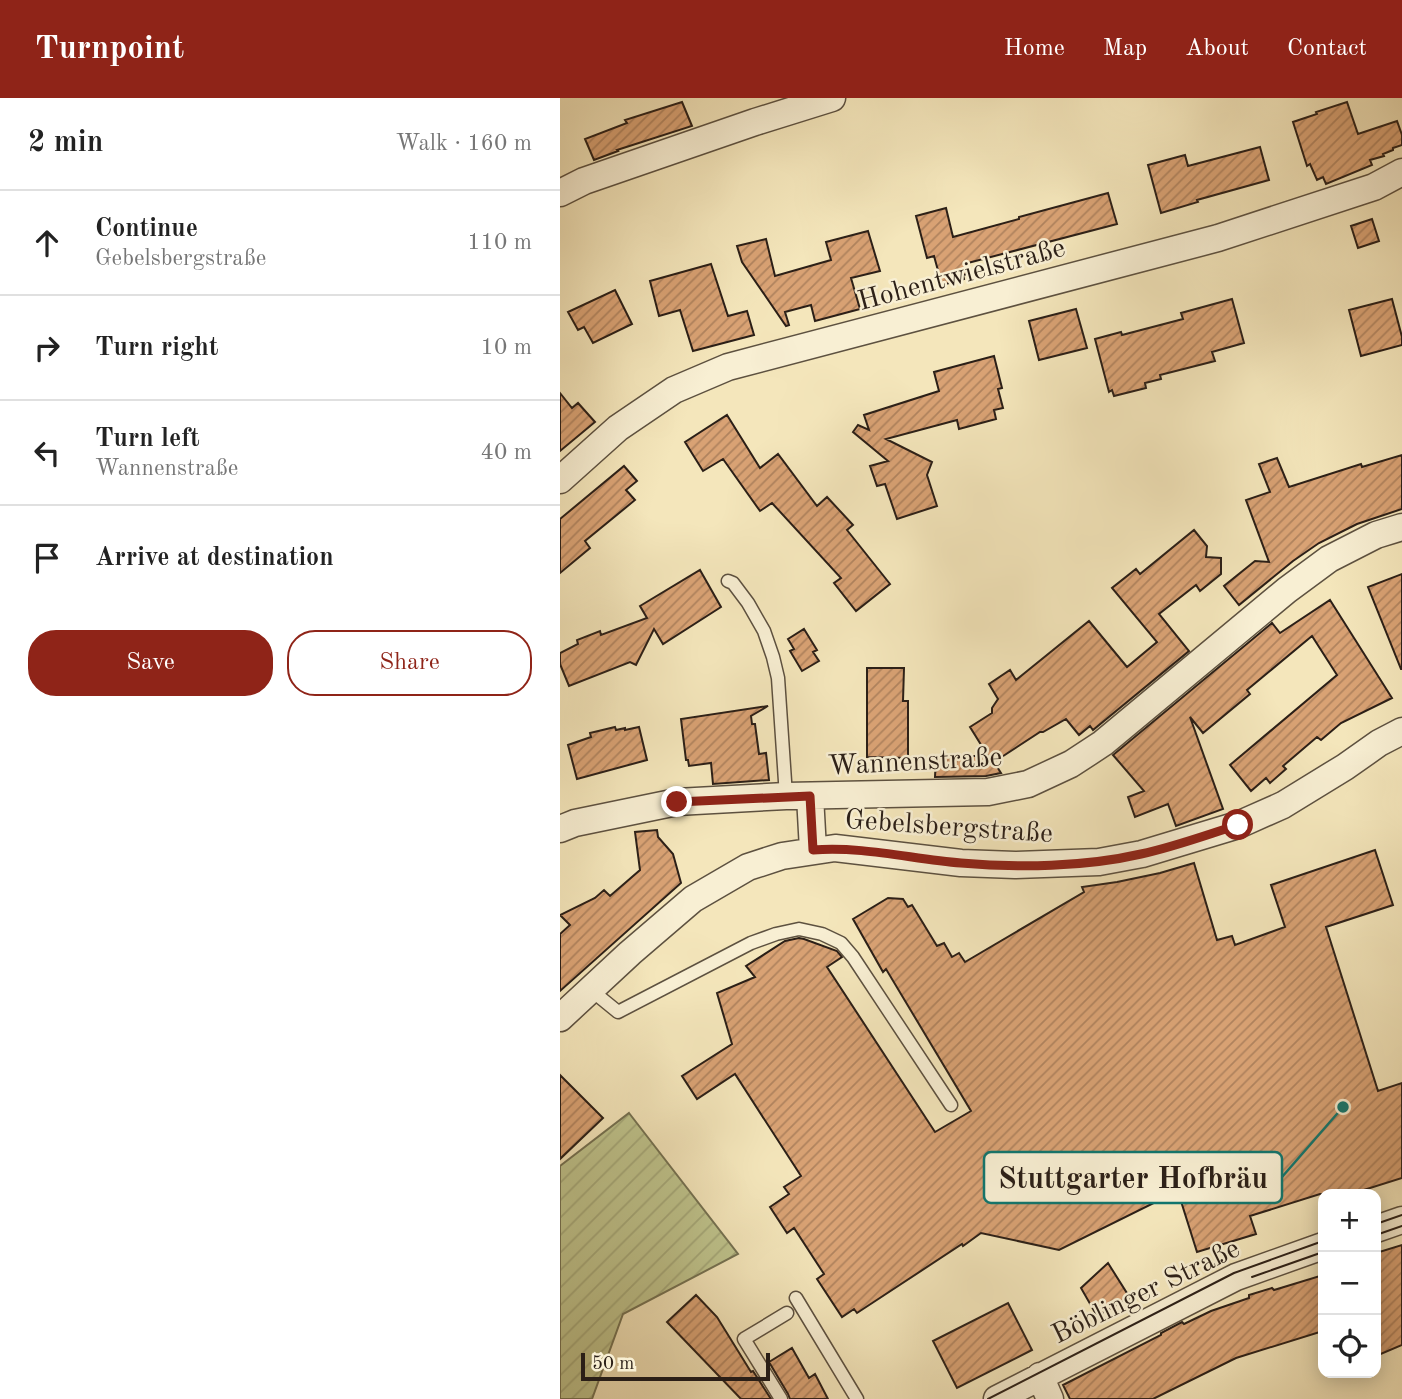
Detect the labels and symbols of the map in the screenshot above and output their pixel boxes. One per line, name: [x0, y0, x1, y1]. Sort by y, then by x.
street label: Hohentwielstraße: [855, 235, 1069, 317]
street label: Wannenstraße: [827, 744, 1003, 782]
route end: [661, 786, 692, 817]
street label: Gebelsbergstraße: [844, 807, 1054, 849]
route start: [1222, 809, 1253, 840]
callout: Stuttgarter Hofbräu: [984, 1152, 1282, 1203]
text: Stuttgarter Hofbräu: [998, 1165, 1268, 1195]
street label: Böblinger Straße: [1048, 1235, 1245, 1350]
scale bar: [581, 1350, 770, 1382]

